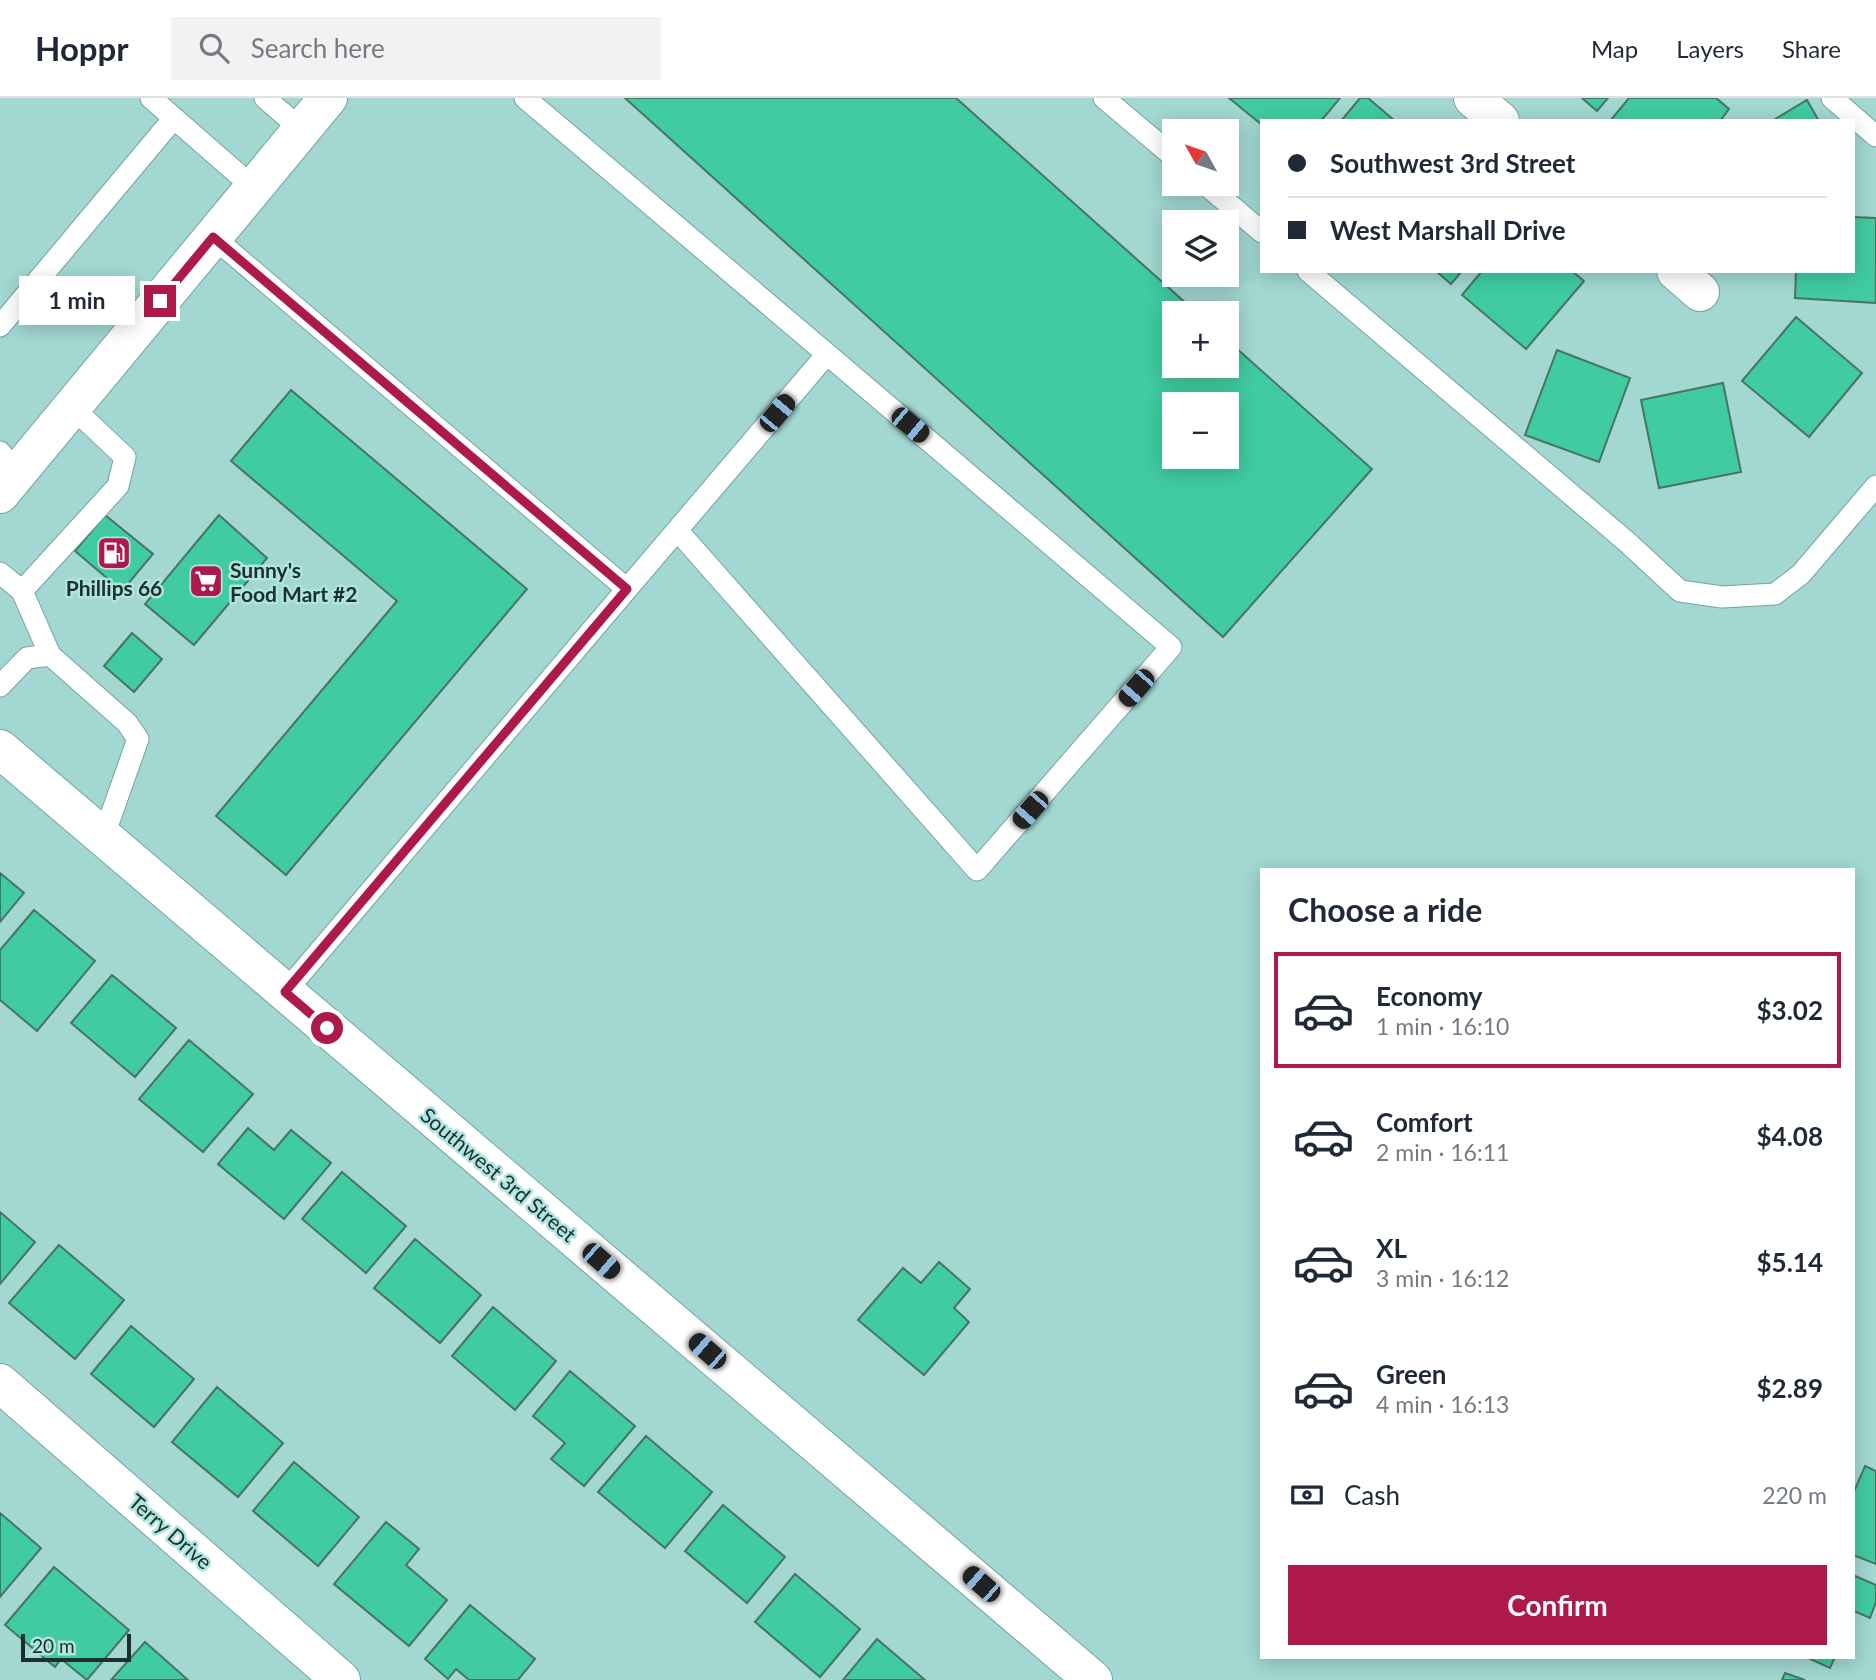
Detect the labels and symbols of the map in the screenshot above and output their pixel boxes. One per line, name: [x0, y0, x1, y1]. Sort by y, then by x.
north arrow: [1162, 119, 1239, 196]
callout: 1 min: [20, 276, 136, 326]
route end: [144, 285, 176, 317]
car: [756, 390, 799, 436]
car: [888, 403, 933, 447]
fuel station icon: Phillips 66: [95, 534, 133, 572]
place label: Sunny's Food Mart #2: [230, 557, 357, 606]
supermarket icon: Sunny's Food Mart #2: [187, 562, 225, 600]
place label: Phillips 66: [66, 575, 162, 600]
car: [1115, 665, 1158, 711]
car: [1009, 787, 1052, 833]
route start: [311, 1012, 343, 1044]
street label: Southwest 3rd Street: [416, 1102, 582, 1247]
car: [579, 1239, 624, 1283]
car: [685, 1329, 730, 1373]
street label: Terry Drive: [124, 1488, 218, 1574]
car: [959, 1562, 1004, 1606]
scale bar: [21, 1631, 131, 1663]

